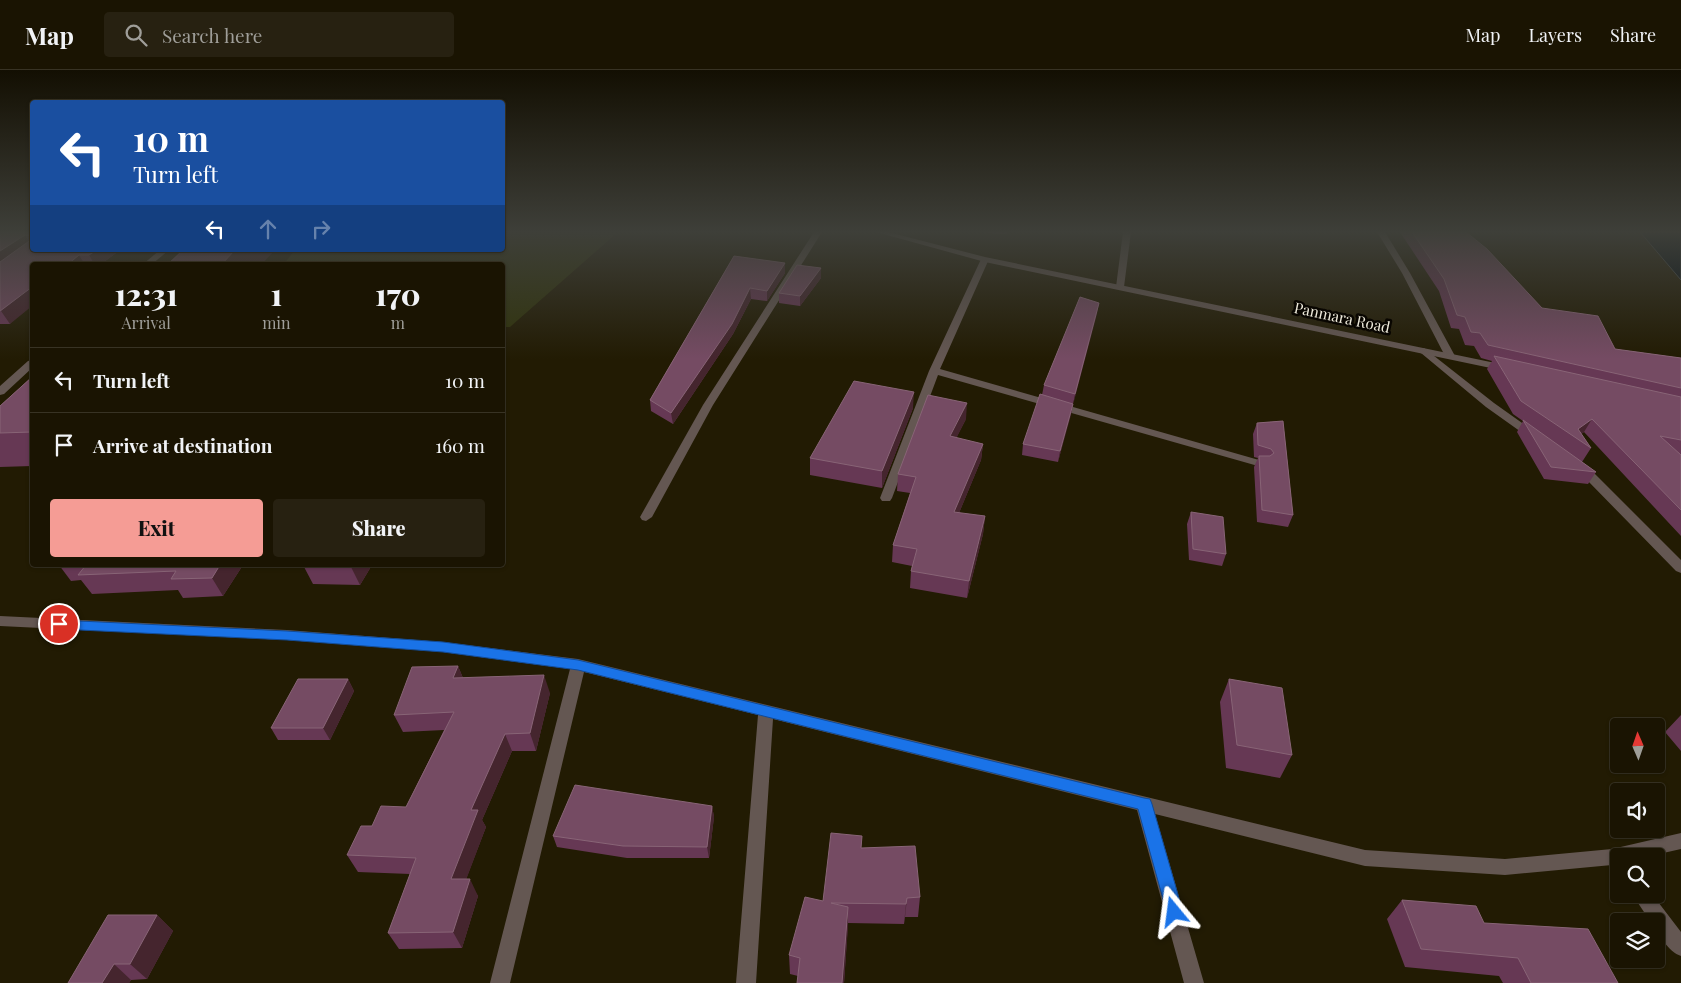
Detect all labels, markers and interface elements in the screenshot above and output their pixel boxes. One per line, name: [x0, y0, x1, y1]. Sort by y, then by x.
search box: [104, 12, 454, 57]
text: Map: [25, 19, 74, 51]
icon: search: [122, 21, 150, 49]
text: Search here: [162, 22, 262, 48]
text: Map: [1465, 23, 1500, 47]
text: Layers: [1528, 23, 1582, 47]
text: Share: [1610, 23, 1656, 47]
text: 10 m: [133, 114, 209, 161]
icon: left: [50, 120, 115, 185]
text: Turn left: [133, 159, 218, 189]
icon: left: [201, 215, 229, 243]
icon: ahead: [254, 215, 282, 243]
icon: right: [307, 215, 335, 243]
text: 12:31: [114, 274, 178, 314]
text: 1: [271, 274, 282, 314]
text: 170: [375, 274, 421, 314]
street label: Panmara Road: [1292, 297, 1392, 337]
text: Arrival: [121, 312, 171, 333]
text: min: [262, 312, 291, 333]
text: m: [391, 312, 405, 333]
icon: left: [50, 366, 78, 394]
text: Turn left: [93, 367, 170, 393]
text: 10 m: [445, 367, 485, 393]
icon: arrive: [50, 431, 78, 459]
text: Arrive at destination: [93, 432, 273, 458]
text: 160 m: [435, 432, 485, 458]
button: Exit: [50, 499, 263, 557]
button: Share: [273, 499, 485, 557]
pin: [38, 603, 80, 645]
icon: arrive: [45, 610, 73, 638]
north arrow: [1610, 718, 1665, 772]
map controls: [1610, 718, 1665, 968]
button: sound: [1610, 783, 1665, 838]
button: search: [1610, 848, 1665, 903]
position arrow: [1147, 885, 1199, 937]
button: layers: [1610, 913, 1665, 968]

